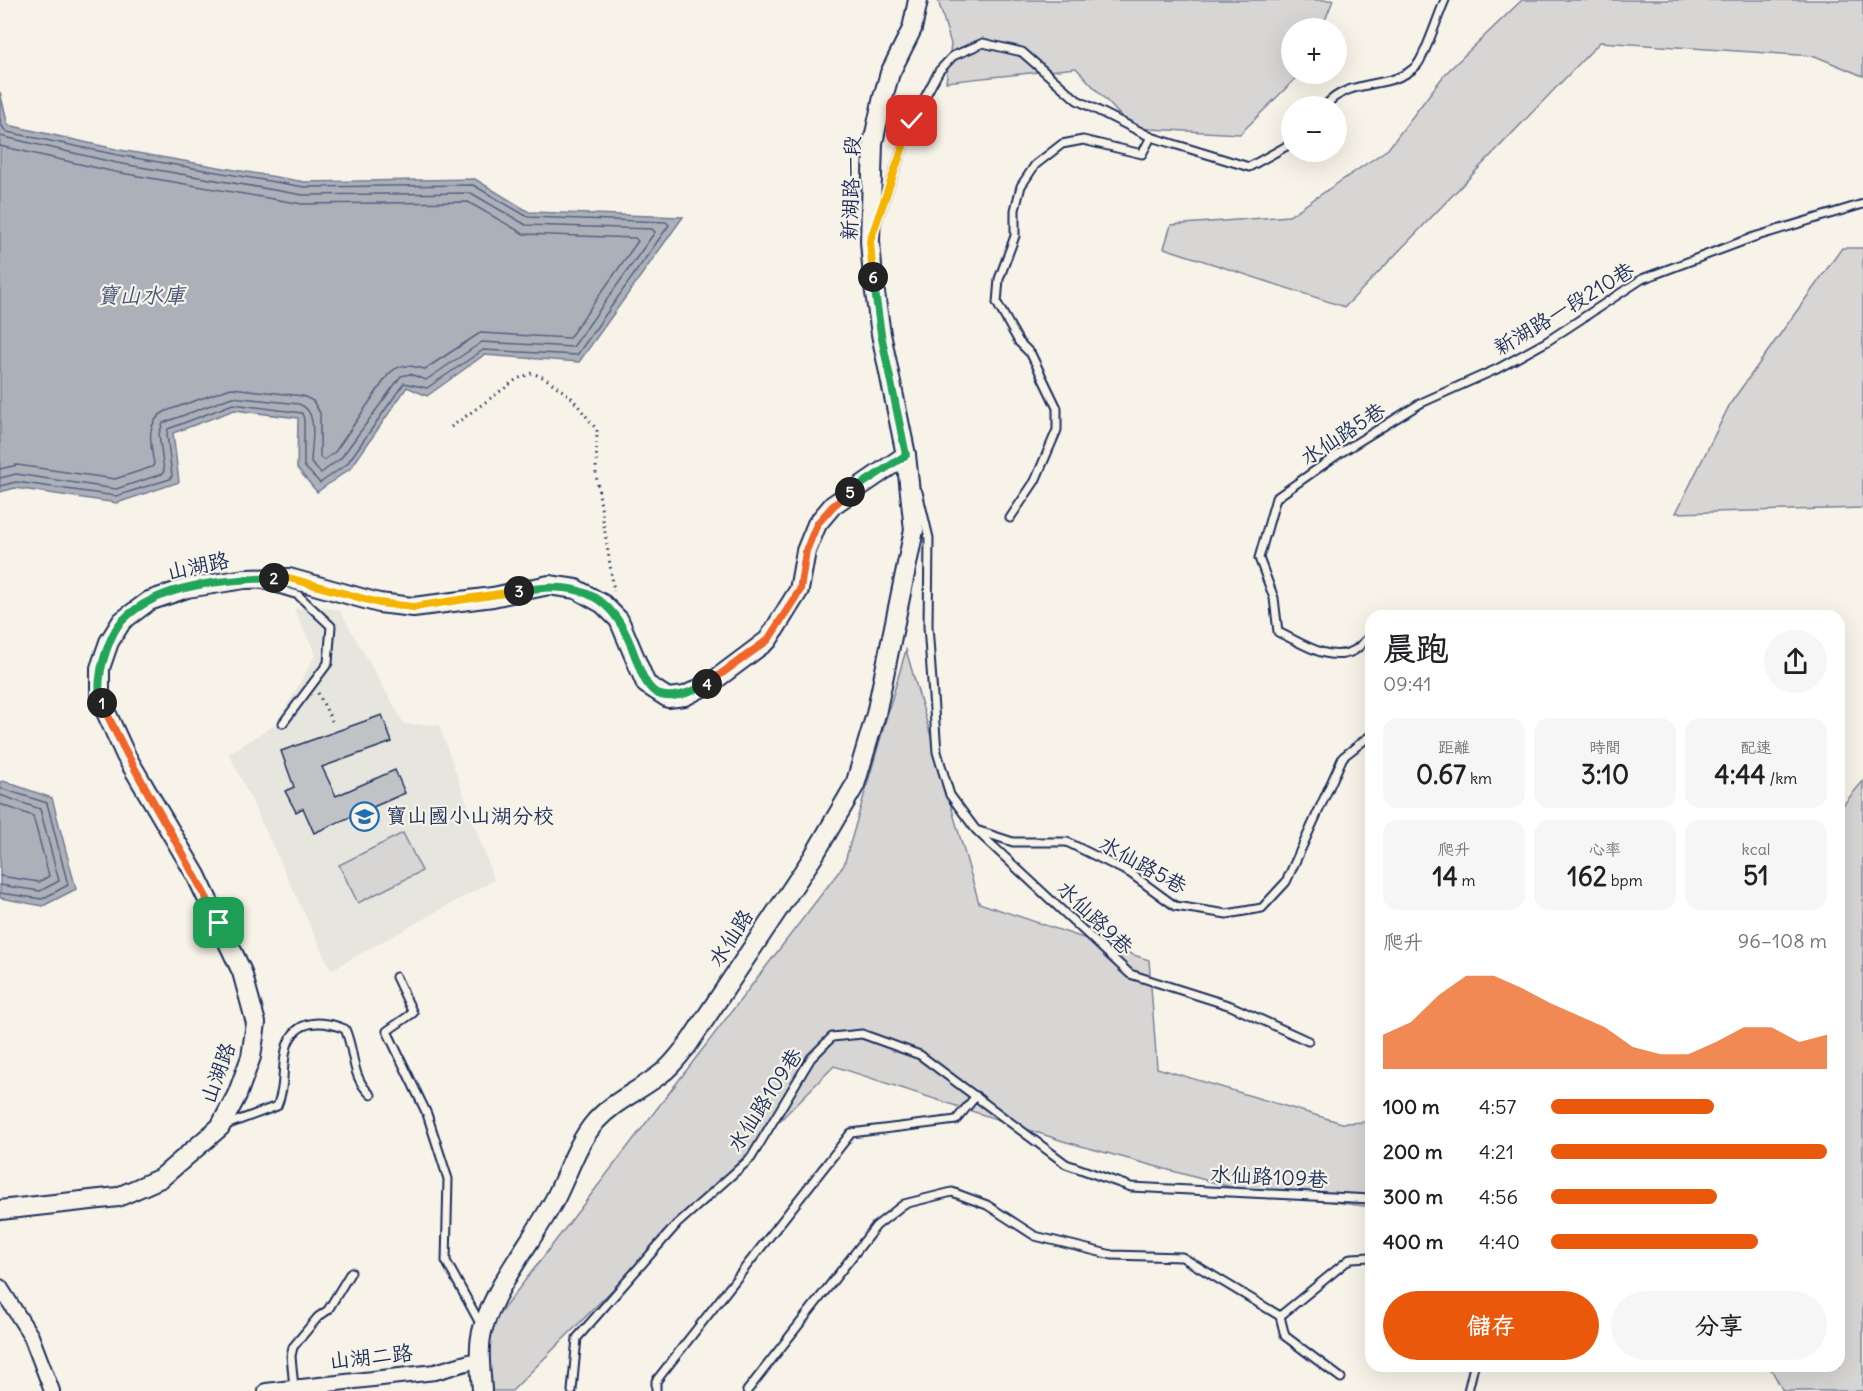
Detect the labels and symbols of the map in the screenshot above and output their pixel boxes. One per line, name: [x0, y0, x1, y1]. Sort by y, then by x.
pin: [886, 95, 937, 146]
street label: 新湖路一段: [835, 135, 866, 241]
street label: 新湖路一段210巷: [1488, 256, 1639, 361]
pin: 6: [858, 262, 888, 292]
water label: 寶山水庫: [97, 281, 187, 309]
street label: 水仙路5巷: [1295, 396, 1390, 471]
pin: 5: [835, 477, 865, 507]
street label: 山湖路: [164, 546, 232, 585]
pin: 2: [259, 563, 289, 593]
pin: 3: [504, 576, 534, 606]
pin: 4: [692, 669, 722, 699]
pin: 1: [87, 688, 117, 718]
school or university icon: 寶山國小山湖分校: [349, 800, 381, 832]
place label: 寶山國小山湖分校: [386, 802, 554, 829]
street label: 水仙路5巷: [1095, 829, 1192, 900]
street label: 水仙路9巷: [1051, 875, 1139, 961]
pin: [193, 897, 244, 948]
street label: 水仙路: [702, 904, 759, 971]
street label: 山湖路: [194, 1039, 241, 1107]
street label: 水仙路109巷: [721, 1043, 808, 1157]
street label: 水仙路109巷: [1209, 1160, 1329, 1193]
street label: 山湖二路: [328, 1339, 414, 1374]

